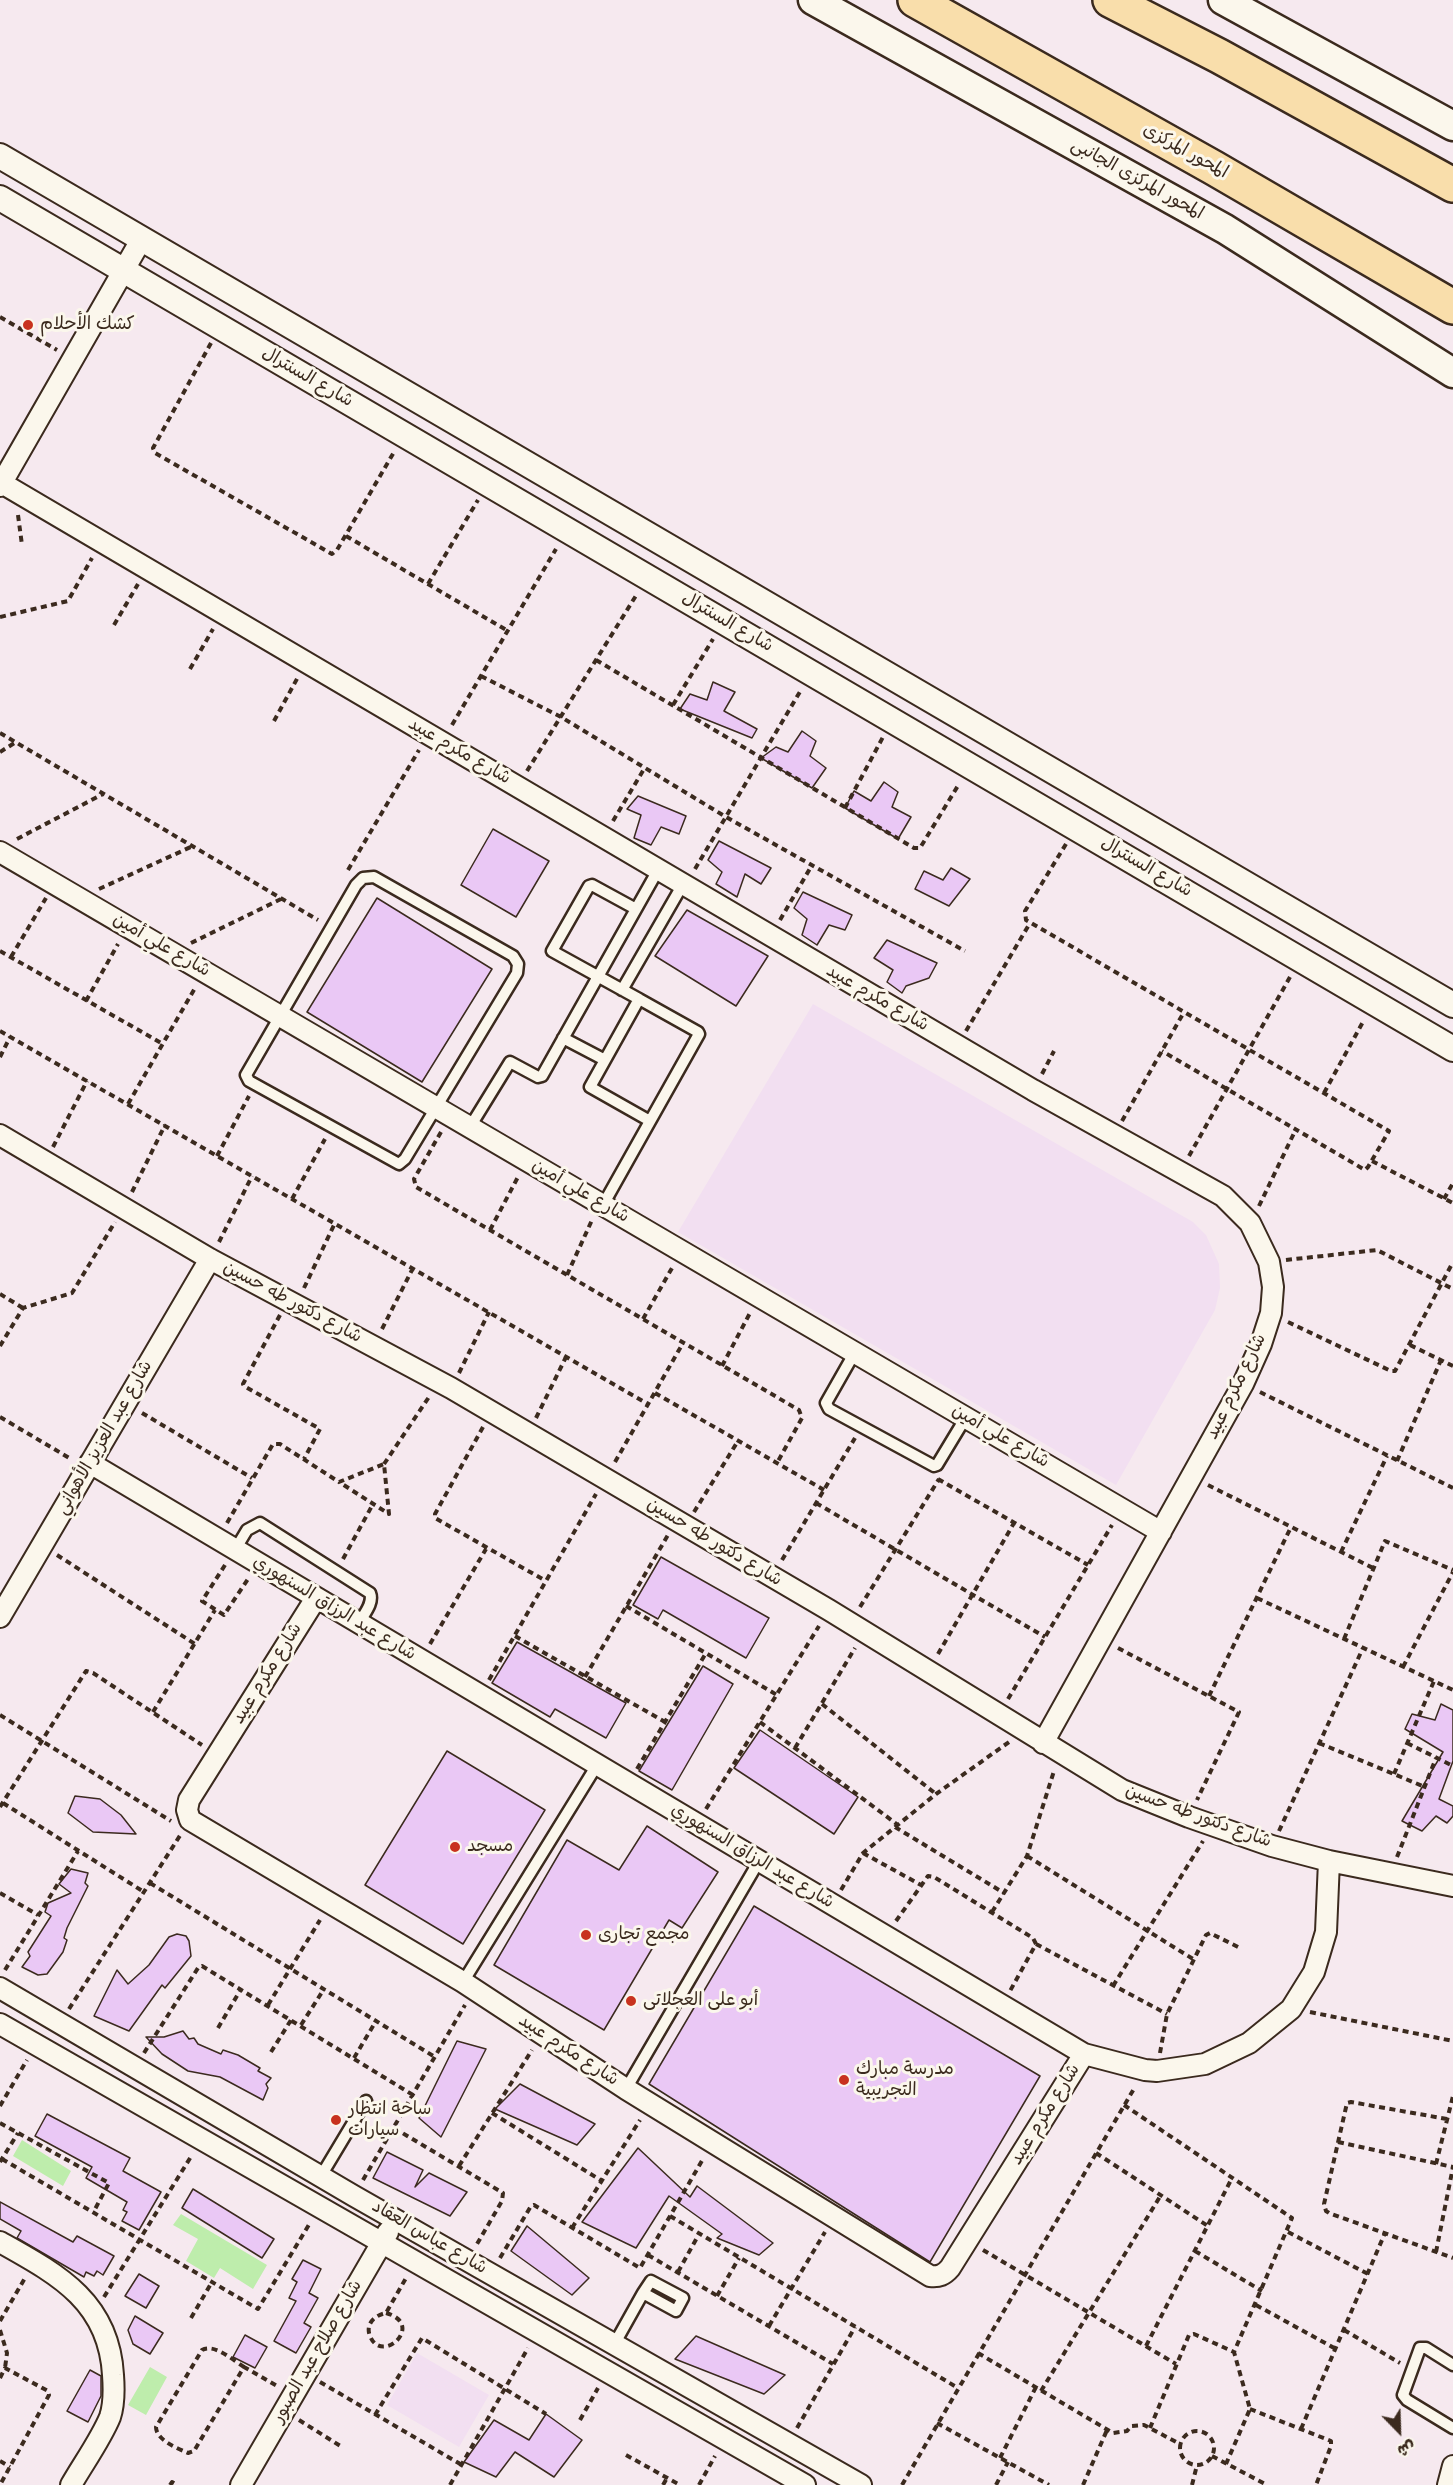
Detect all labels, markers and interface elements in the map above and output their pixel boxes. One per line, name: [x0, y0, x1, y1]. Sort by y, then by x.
street label: المحور المركزى: [1139, 120, 1231, 184]
street label: المحور المركزى الجانبى: [1067, 135, 1207, 225]
place label: كشك الأحلام: [40, 314, 135, 336]
marker: كشك الأحلام: [21, 318, 35, 332]
street label: شارع السنترال: [257, 343, 357, 413]
street label: شارع السنترال: [677, 588, 777, 658]
street label: شارع مكرم عبيد: [404, 714, 514, 790]
street label: شارع السنترال: [1096, 833, 1196, 903]
street label: شارع علي أمين: [108, 909, 214, 983]
street label: شارع مكرم عبيد: [822, 961, 932, 1037]
street label: شارع علي أمين: [527, 1155, 633, 1229]
street label: شارع دكتور طه حسين: [219, 1257, 365, 1349]
street label: شارع مكرم عبيد: [1202, 1331, 1272, 1443]
street label: شارع عبد العزيز الأهواني: [52, 1357, 158, 1519]
street label: شارع علي أمين: [947, 1400, 1053, 1474]
street label: شارع دكتور طه حسين: [642, 1494, 786, 1592]
street label: شارع عبد الرزاق السنهوري: [248, 1552, 420, 1666]
street label: شارع مكرم عبيد: [228, 1620, 308, 1728]
street label: شارع دكتور طه حسين: [1122, 1781, 1274, 1853]
street label: شارع عبد الرزاق السنهوري: [666, 1800, 838, 1914]
place label: مسجد: [467, 1836, 513, 1858]
marker: مسجد: [448, 1840, 462, 1854]
place label: مجمع تجارى: [598, 1924, 690, 1946]
marker: مجمع تجارى: [579, 1928, 593, 1942]
place label: أبو على العجلاتى: [643, 1990, 758, 2012]
marker: أبو على العجلاتى: [624, 1994, 638, 2008]
street label: شارع مكرم عبيد: [514, 2011, 622, 2091]
place label: مدرسة مبارك التجريبية: [856, 2059, 954, 2102]
street label: شارع مكرم عبيد: [1006, 2061, 1086, 2169]
marker: مدرسة مبارك التجريبية: [837, 2073, 851, 2087]
place label: ساحة انتظار سيارات: [348, 2099, 432, 2142]
marker: ساحة انتظار سيارات: [329, 2113, 343, 2127]
street label: شارع عباس العقاد: [368, 2196, 490, 2280]
street label: شارع صلاح عبد الصبور: [268, 2277, 368, 2427]
north arrow: [1369, 2401, 1429, 2461]
text: ش: [1394, 2435, 1418, 2461]

